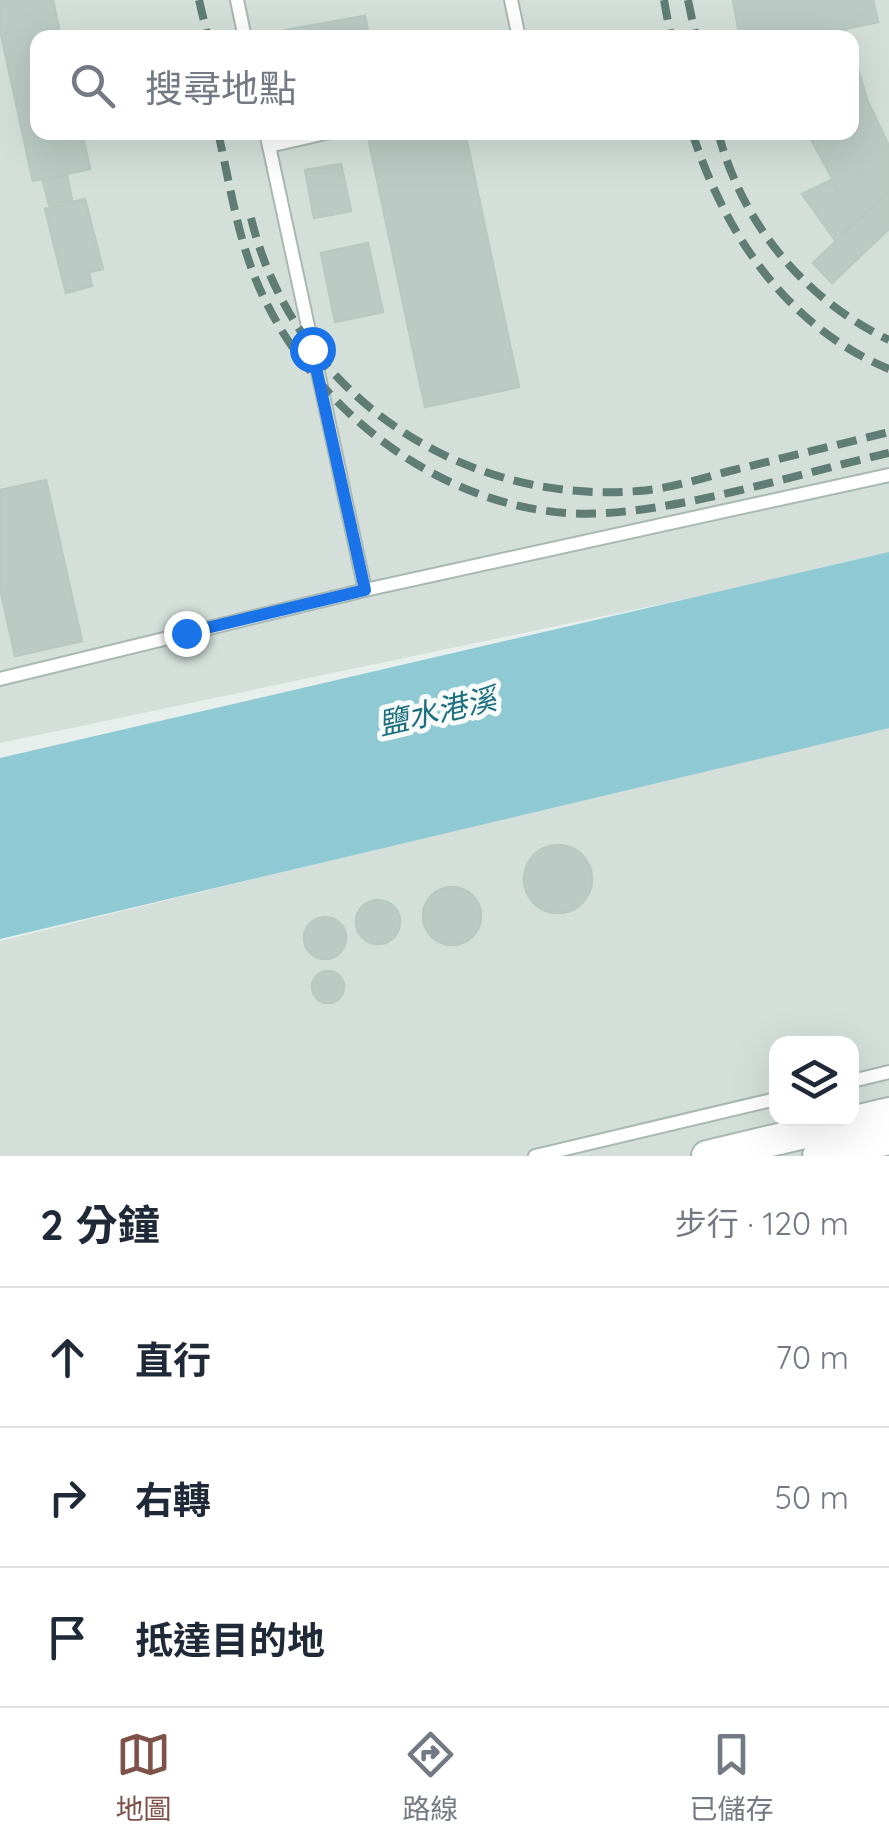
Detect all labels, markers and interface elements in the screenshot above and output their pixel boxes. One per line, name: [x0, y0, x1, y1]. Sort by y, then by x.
search box: [30, 30, 859, 140]
icon: search: [65, 58, 120, 113]
text: 搜尋地點: [145, 64, 297, 112]
route start: [290, 327, 336, 373]
route end: [164, 611, 210, 657]
water label: 鹽水港溪: [374, 678, 504, 743]
map controls: [769, 1036, 859, 1126]
button: layers: [769, 1036, 859, 1126]
text: 2 分鐘: [40, 1198, 160, 1251]
text: 步行 · 120 m: [675, 1203, 849, 1243]
icon: ahead: [40, 1330, 95, 1385]
text: 直行: [135, 1336, 211, 1384]
text: 70 m: [776, 1337, 849, 1377]
icon: right: [40, 1470, 95, 1525]
text: 右轉: [135, 1476, 211, 1524]
text: 50 m: [775, 1477, 849, 1517]
icon: arrive: [40, 1610, 95, 1665]
text: 抵達目的地: [135, 1616, 325, 1664]
tab: 地圖: [115, 1727, 172, 1827]
tab: 路線: [402, 1727, 459, 1827]
tab: 已儲存: [689, 1727, 774, 1827]

